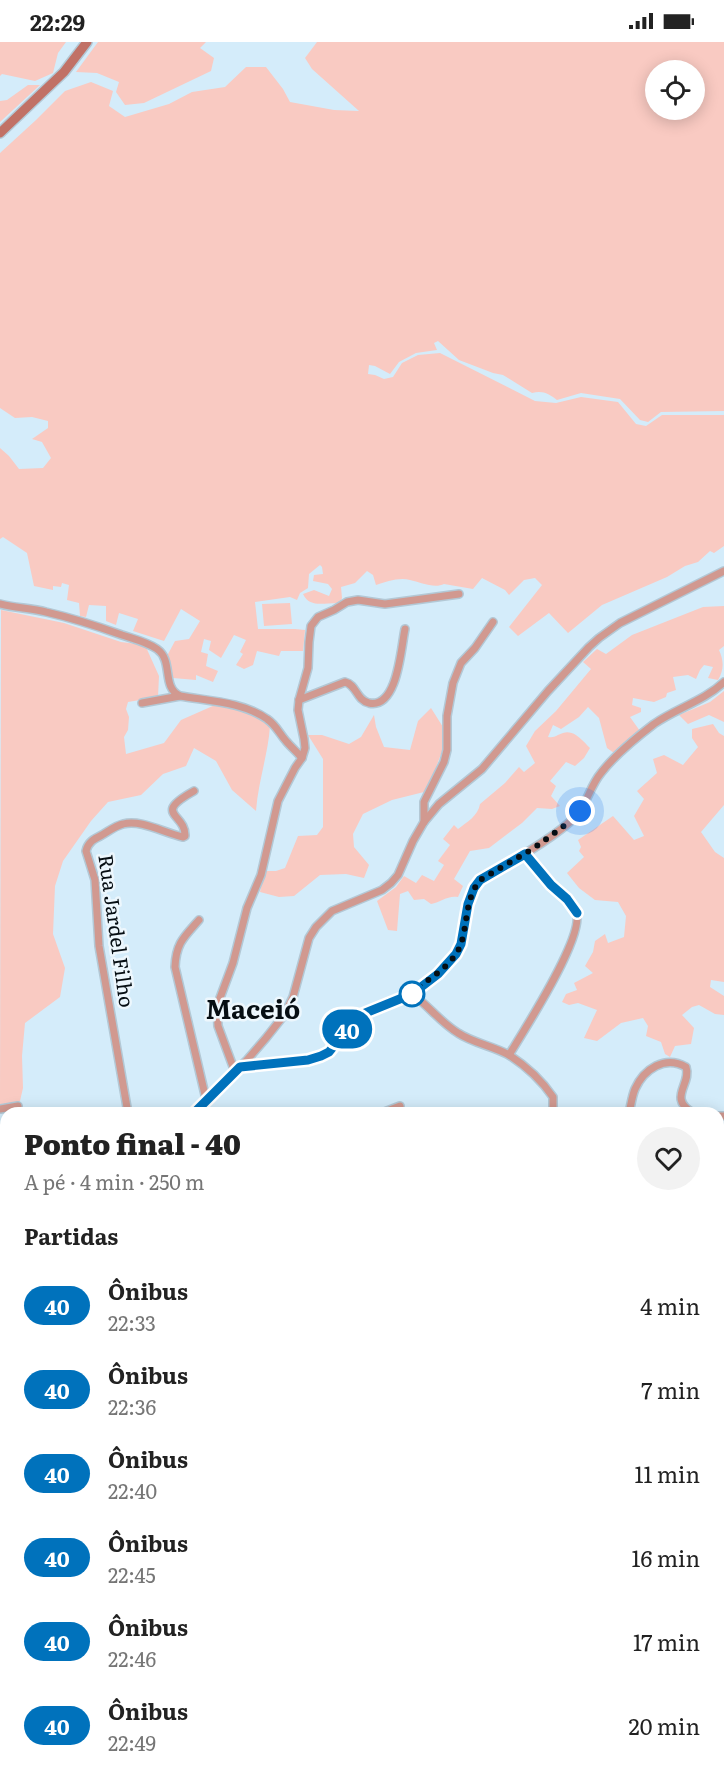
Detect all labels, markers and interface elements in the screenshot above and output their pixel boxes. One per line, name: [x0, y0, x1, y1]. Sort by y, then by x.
text: 22:29: [30, 5, 85, 38]
map controls: [645, 60, 705, 120]
button: locate: [645, 60, 705, 120]
your location: [565, 796, 595, 826]
street label: Rua Jardel Filho: [92, 852, 144, 1009]
unlabelled marker: [399, 981, 425, 1007]
district label: Maceió: [206, 988, 300, 1027]
line badge: 40: [320, 1010, 374, 1048]
text: 40: [334, 1014, 360, 1045]
text: Ponto final - 40: [24, 1122, 241, 1164]
button: heart: [637, 1127, 700, 1190]
text: A pé · 4 min · 250 m: [24, 1166, 204, 1196]
text: Partidas: [24, 1219, 118, 1252]
text: Ônibus: [108, 1274, 188, 1307]
text: 4 min: [640, 1289, 700, 1322]
text: 40: [44, 1290, 70, 1321]
text: 22:33: [108, 1307, 156, 1337]
text: Ônibus: [108, 1358, 188, 1391]
text: 7 min: [641, 1373, 700, 1406]
text: 40: [44, 1374, 70, 1405]
text: 22:36: [108, 1391, 156, 1421]
text: Ônibus: [108, 1442, 188, 1475]
text: 11 min: [634, 1457, 700, 1490]
text: 40: [44, 1458, 70, 1489]
text: 22:40: [108, 1475, 157, 1505]
text: Ônibus: [108, 1526, 188, 1559]
text: 16 min: [632, 1541, 700, 1574]
text: 40: [44, 1542, 70, 1573]
text: 22:45: [108, 1559, 156, 1589]
text: Ônibus: [108, 1610, 188, 1643]
text: 17 min: [633, 1625, 700, 1658]
text: 40: [44, 1626, 70, 1657]
text: 22:46: [108, 1643, 156, 1673]
text: Ônibus: [108, 1694, 188, 1727]
text: 20 min: [628, 1709, 700, 1742]
text: 40: [44, 1710, 70, 1741]
text: 22:49: [108, 1727, 156, 1757]

